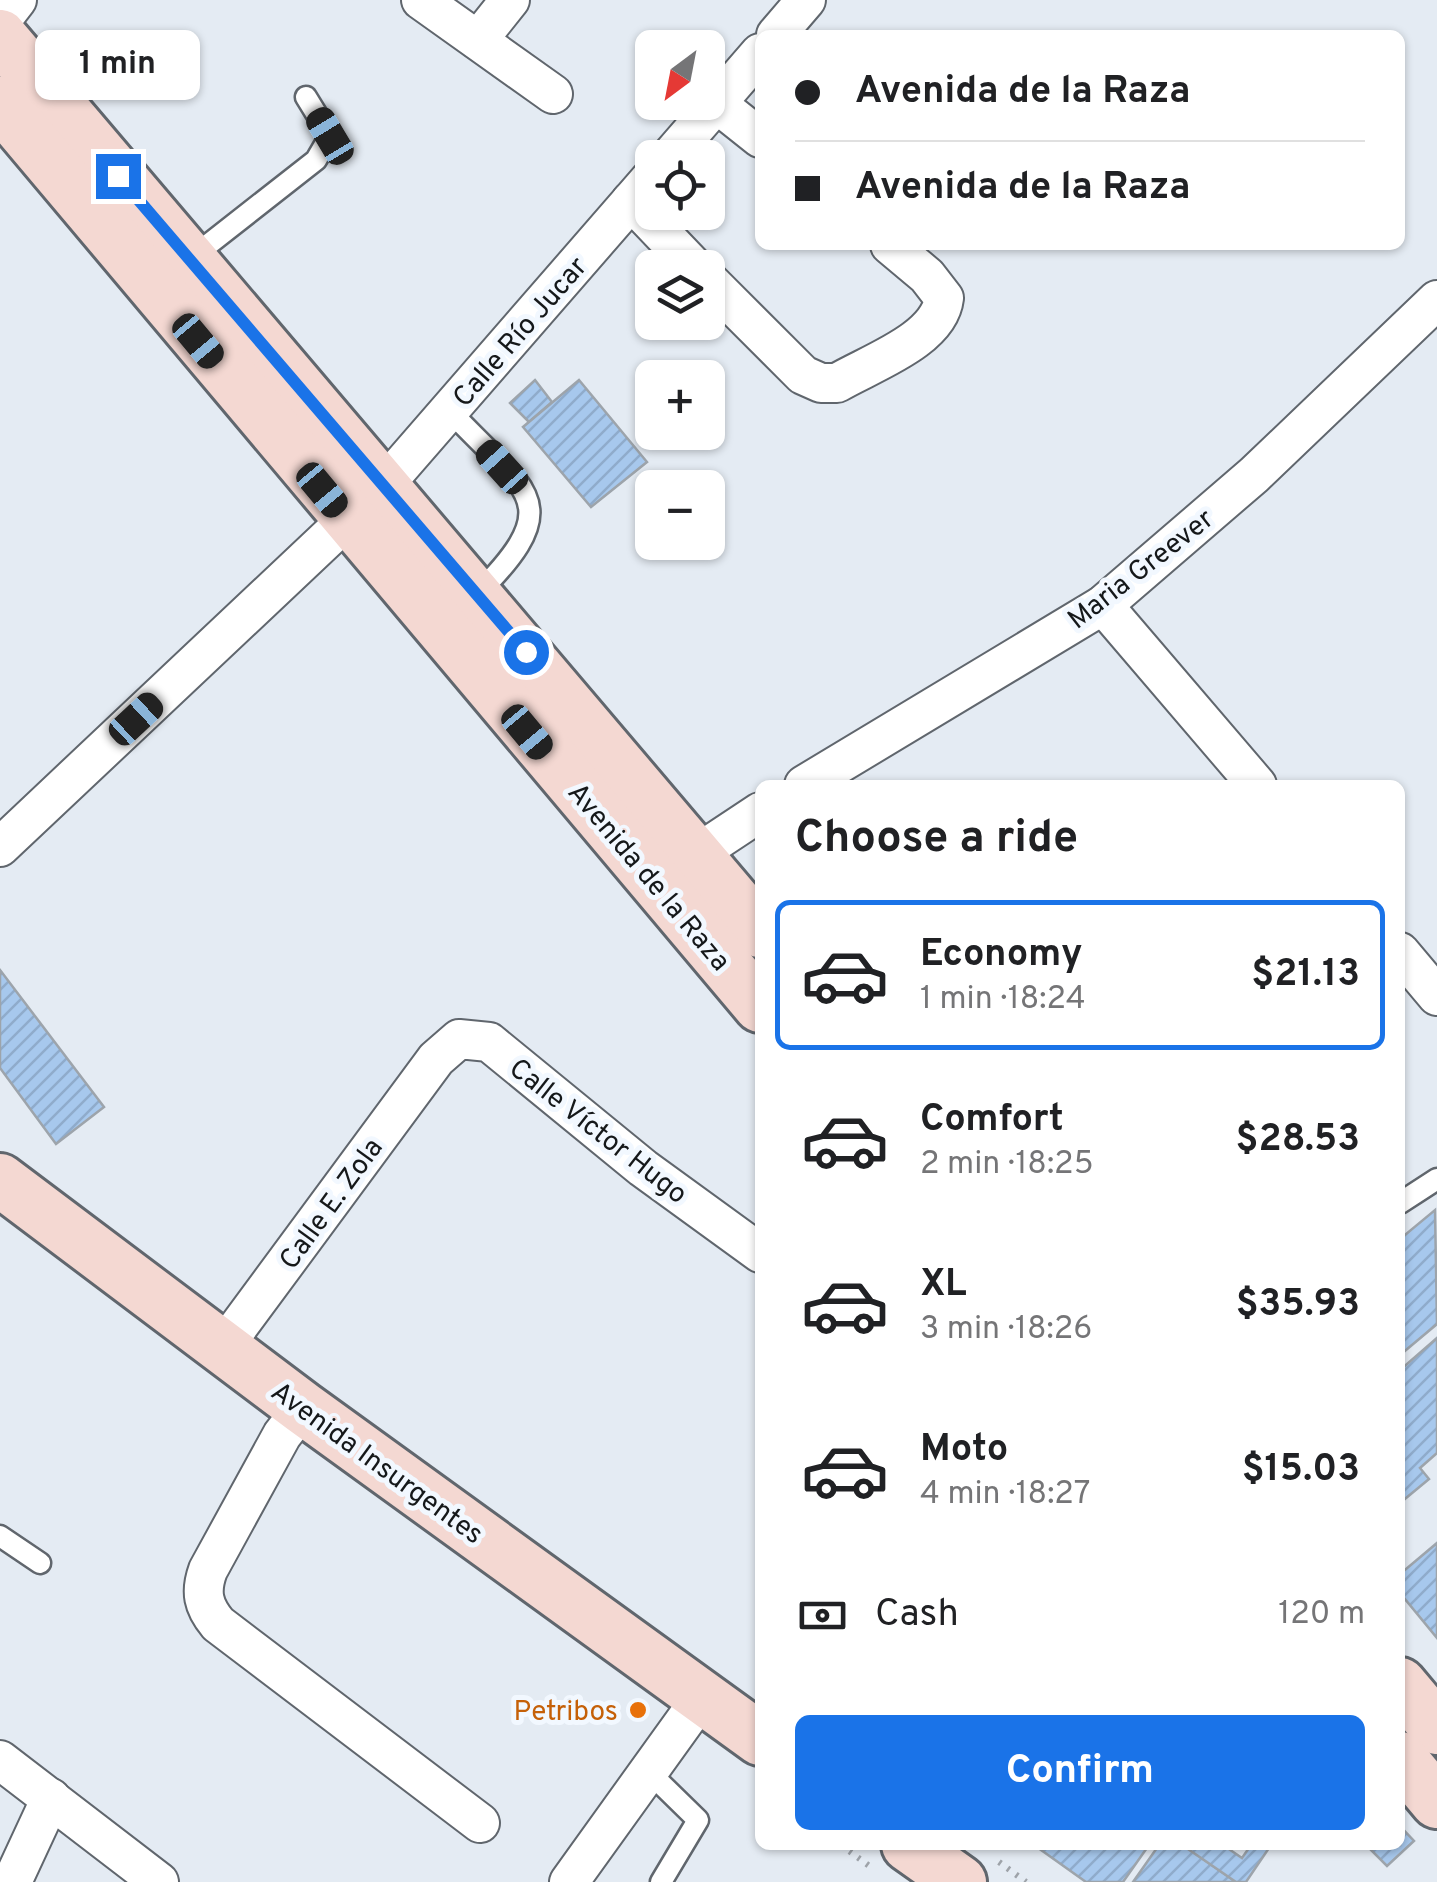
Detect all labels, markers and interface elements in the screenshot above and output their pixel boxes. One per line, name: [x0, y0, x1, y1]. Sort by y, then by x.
north arrow: [635, 30, 725, 120]
map controls: [635, 30, 725, 560]
callout: 1 min: [36, 31, 200, 101]
text: 1 min: [79, 45, 156, 85]
text: Avenida de la Raza: [855, 68, 1191, 117]
car: [302, 103, 358, 169]
button: locate: [635, 140, 725, 230]
route end: [96, 154, 141, 199]
text: Avenida de la Raza: [855, 164, 1191, 213]
street label: Calle Río Jucar: [446, 250, 596, 416]
button: layers: [635, 250, 725, 340]
car: [167, 308, 229, 374]
button: +: [635, 360, 725, 450]
car: [471, 435, 533, 499]
car: [291, 457, 353, 523]
button: −: [635, 470, 725, 560]
street label: Maria Greever: [1061, 502, 1222, 639]
route start: [504, 630, 549, 675]
car: [104, 688, 168, 750]
car: [496, 699, 558, 765]
street label: Avenida de la Raza: [558, 776, 737, 980]
text: Choose a ride: [795, 811, 1078, 868]
icon: car: [800, 930, 890, 1020]
text: Economy: [920, 931, 1082, 980]
text: $21.13: [1251, 951, 1360, 1000]
text: 1 min · 18:24: [920, 980, 1086, 1020]
street label: Calle Víctor Hugo: [501, 1051, 694, 1213]
icon: car: [800, 1095, 890, 1185]
text: Comfort: [920, 1096, 1064, 1145]
text: $28.53: [1236, 1116, 1360, 1165]
street label: Calle E. Zola: [273, 1132, 392, 1278]
text: 2 min · 18:25: [920, 1145, 1094, 1185]
icon: car: [800, 1260, 890, 1350]
text: XL: [920, 1261, 967, 1310]
text: $35.93: [1236, 1281, 1360, 1330]
text: 3 min · 18:26: [920, 1310, 1092, 1350]
street label: Avenida Insurgentes: [263, 1375, 490, 1554]
icon: car: [800, 1425, 890, 1515]
text: Moto: [920, 1426, 1008, 1475]
text: $15.03: [1242, 1446, 1360, 1495]
text: 4 min · 18:27: [920, 1475, 1090, 1515]
icon: cash: [795, 1588, 850, 1643]
text: Cash: [875, 1591, 959, 1640]
text: 120 m: [1278, 1595, 1365, 1635]
place label: Petribos: [514, 1695, 618, 1731]
marker: Petribos: [627, 1699, 649, 1721]
button: Confirm: [795, 1715, 1365, 1830]

